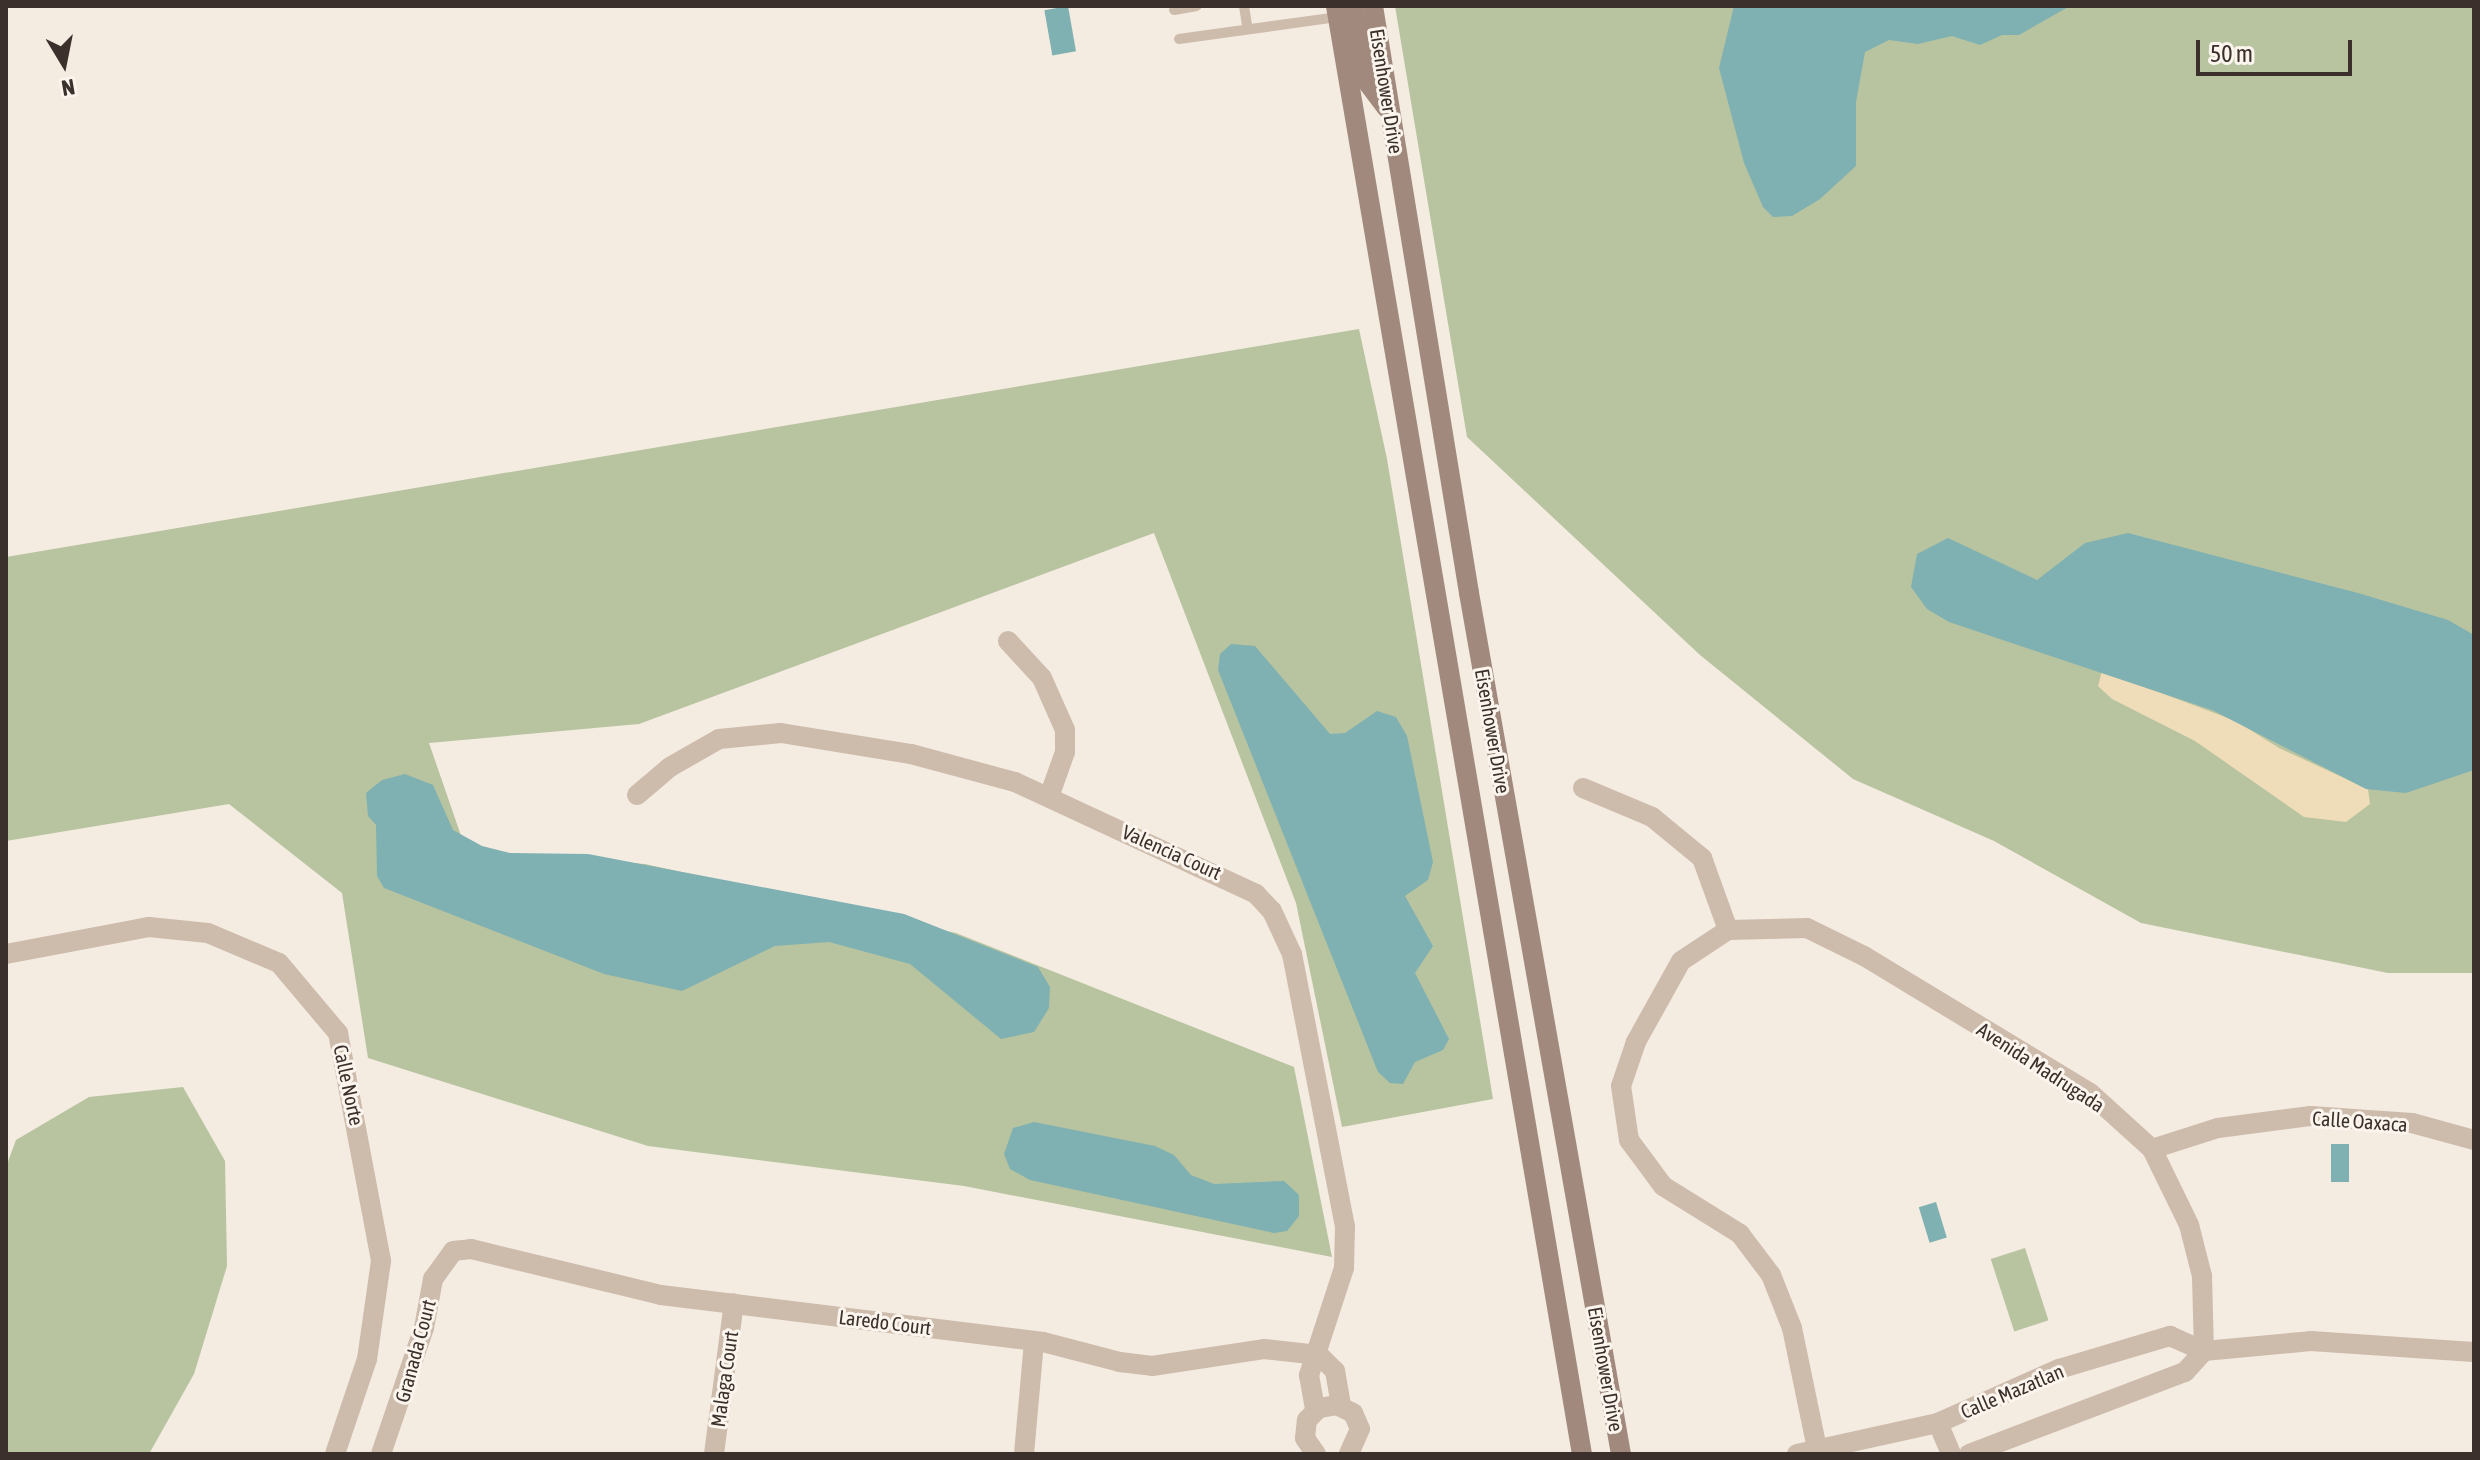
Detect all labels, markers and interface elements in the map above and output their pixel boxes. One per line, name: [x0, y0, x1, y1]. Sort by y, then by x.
north arrow: [24, 24, 104, 104]
scale bar: [2200, 24, 2356, 74]
street label: Eisenhower Drive: [1365, 27, 1409, 155]
text: 50 m: [2210, 40, 2253, 67]
text: N: [60, 74, 77, 102]
street label: Eisenhower Drive: [1470, 667, 1516, 795]
street label: Valencia Court: [1119, 819, 1225, 885]
street label: Avenida Madrugada: [1973, 1017, 2109, 1117]
street label: Calle Norte: [329, 1042, 369, 1128]
street label: Calle Oaxaca: [2311, 1106, 2409, 1136]
street label: Granada Court: [390, 1297, 440, 1405]
street label: Laredo Court: [837, 1304, 933, 1340]
street label: Eisenhower Drive: [1583, 1305, 1629, 1433]
street label: Malaga Court: [705, 1329, 743, 1429]
street label: Calle Mazatlan: [1957, 1359, 2067, 1423]

